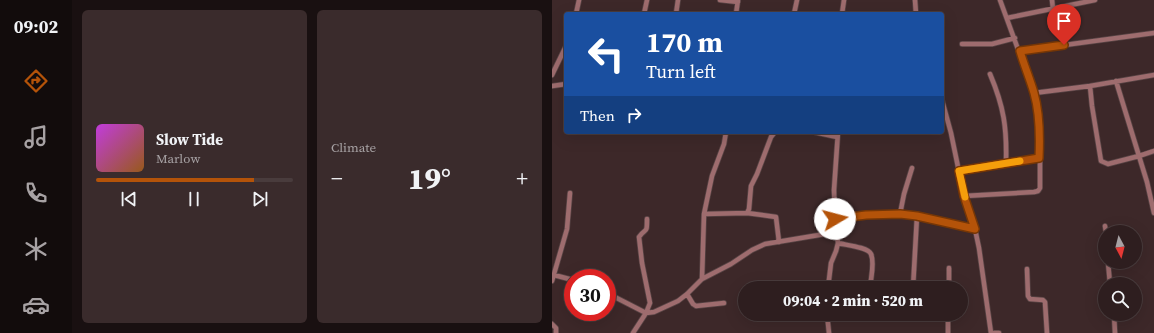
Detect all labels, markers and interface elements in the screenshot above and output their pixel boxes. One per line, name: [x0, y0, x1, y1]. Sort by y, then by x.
pin: [1047, 4, 1081, 45]
icon: arrive: [1053, 10, 1075, 32]
text: 09:02: [14, 14, 58, 39]
text: 170 m: [646, 23, 723, 61]
icon: left: [580, 28, 632, 80]
text: Turn left: [646, 59, 716, 84]
icon: directions: [22, 67, 50, 95]
icon: right: [623, 104, 645, 126]
text: Then: [580, 105, 615, 126]
icon: music: [22, 123, 50, 151]
text: Slow Tide: [156, 129, 223, 150]
text: Climate: [331, 139, 376, 156]
text: Marlow: [156, 150, 200, 167]
text: 19°: [408, 158, 451, 199]
text: −: [331, 163, 343, 193]
text: +: [516, 163, 528, 193]
icon: phone: [22, 179, 50, 207]
icon: previous: [118, 188, 140, 210]
icon: pause: [183, 188, 205, 210]
icon: next: [249, 188, 271, 210]
position arrow: [814, 198, 856, 240]
north arrow: [1098, 225, 1142, 269]
map controls: [1098, 225, 1142, 321]
icon: climate: [22, 235, 50, 263]
speed limit sign: 30: [564, 269, 616, 321]
button: search: [1098, 277, 1142, 321]
text: 09:04 · 2 min · 520 m: [783, 290, 923, 311]
icon: car: [22, 291, 50, 319]

